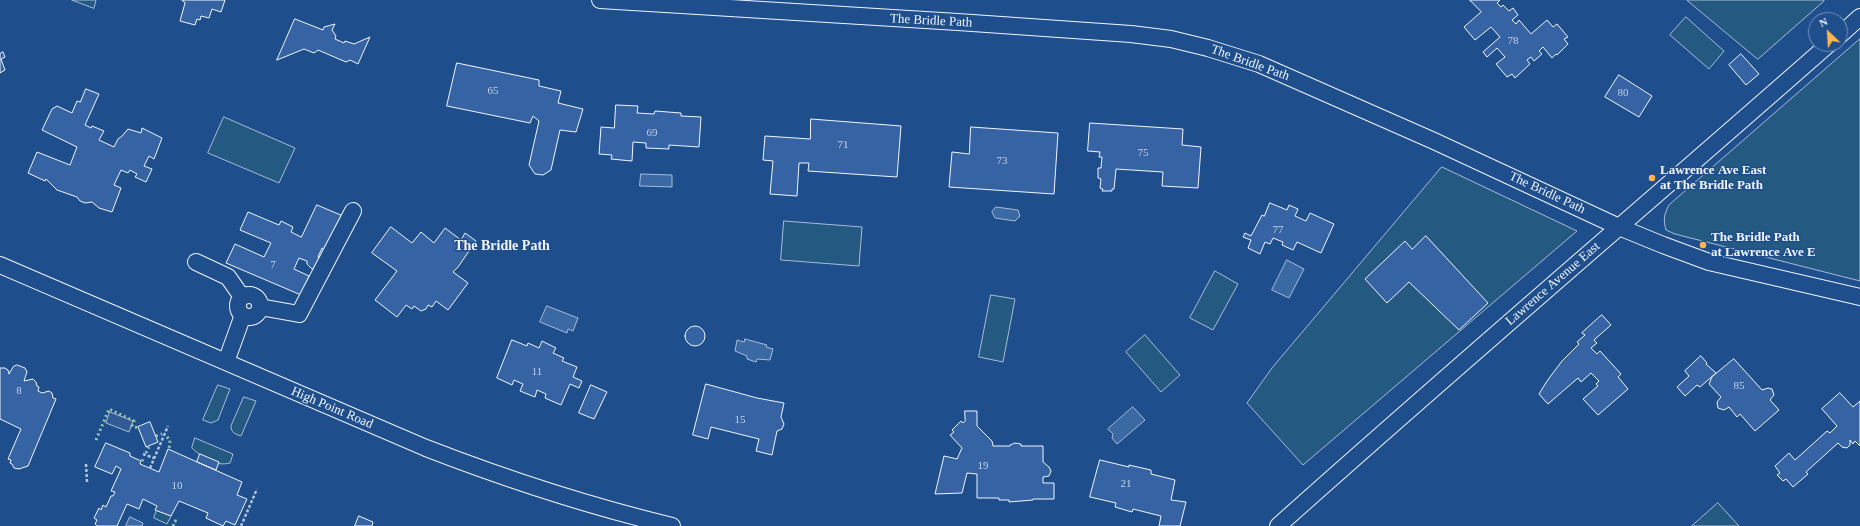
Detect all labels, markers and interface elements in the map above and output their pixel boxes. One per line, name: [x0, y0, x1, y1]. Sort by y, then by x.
street label: The Bridle Path: [889, 11, 973, 31]
north arrow: [1808, 12, 1848, 52]
text: N: [1817, 15, 1829, 29]
house number: 78: [1508, 34, 1518, 48]
street label: The Bridle Path: [1209, 42, 1291, 84]
house number: 65: [488, 84, 498, 98]
house number: 80: [1618, 86, 1628, 100]
house number: 69: [646, 126, 658, 140]
house number: 71: [838, 138, 848, 152]
house number: 75: [1138, 146, 1148, 160]
house number: 73: [996, 154, 1008, 168]
place label: Lawrence Ave East at The Bridle Path: [1660, 163, 1766, 194]
street label: The Bridle Path: [1506, 169, 1588, 217]
marker: Lawrence Ave East at The Bridle Path: [1647, 173, 1657, 183]
house number: 77: [1272, 223, 1284, 237]
place label: The Bridle Path at Lawrence Ave E: [1711, 230, 1816, 261]
district label: The Bridle Path: [454, 238, 550, 254]
street label: Lawrence Avenue East: [1503, 239, 1603, 329]
marker: The Bridle Path at Lawrence Ave E: [1698, 240, 1708, 250]
house number: 7: [270, 258, 276, 272]
house number: 11: [532, 365, 542, 379]
house number: 85: [1734, 379, 1744, 393]
house number: 8: [16, 384, 22, 398]
street label: High Point Road: [289, 384, 375, 432]
house number: 15: [734, 413, 746, 427]
house number: 19: [978, 459, 988, 473]
house number: 21: [1120, 477, 1132, 491]
house number: 10: [172, 479, 182, 493]

